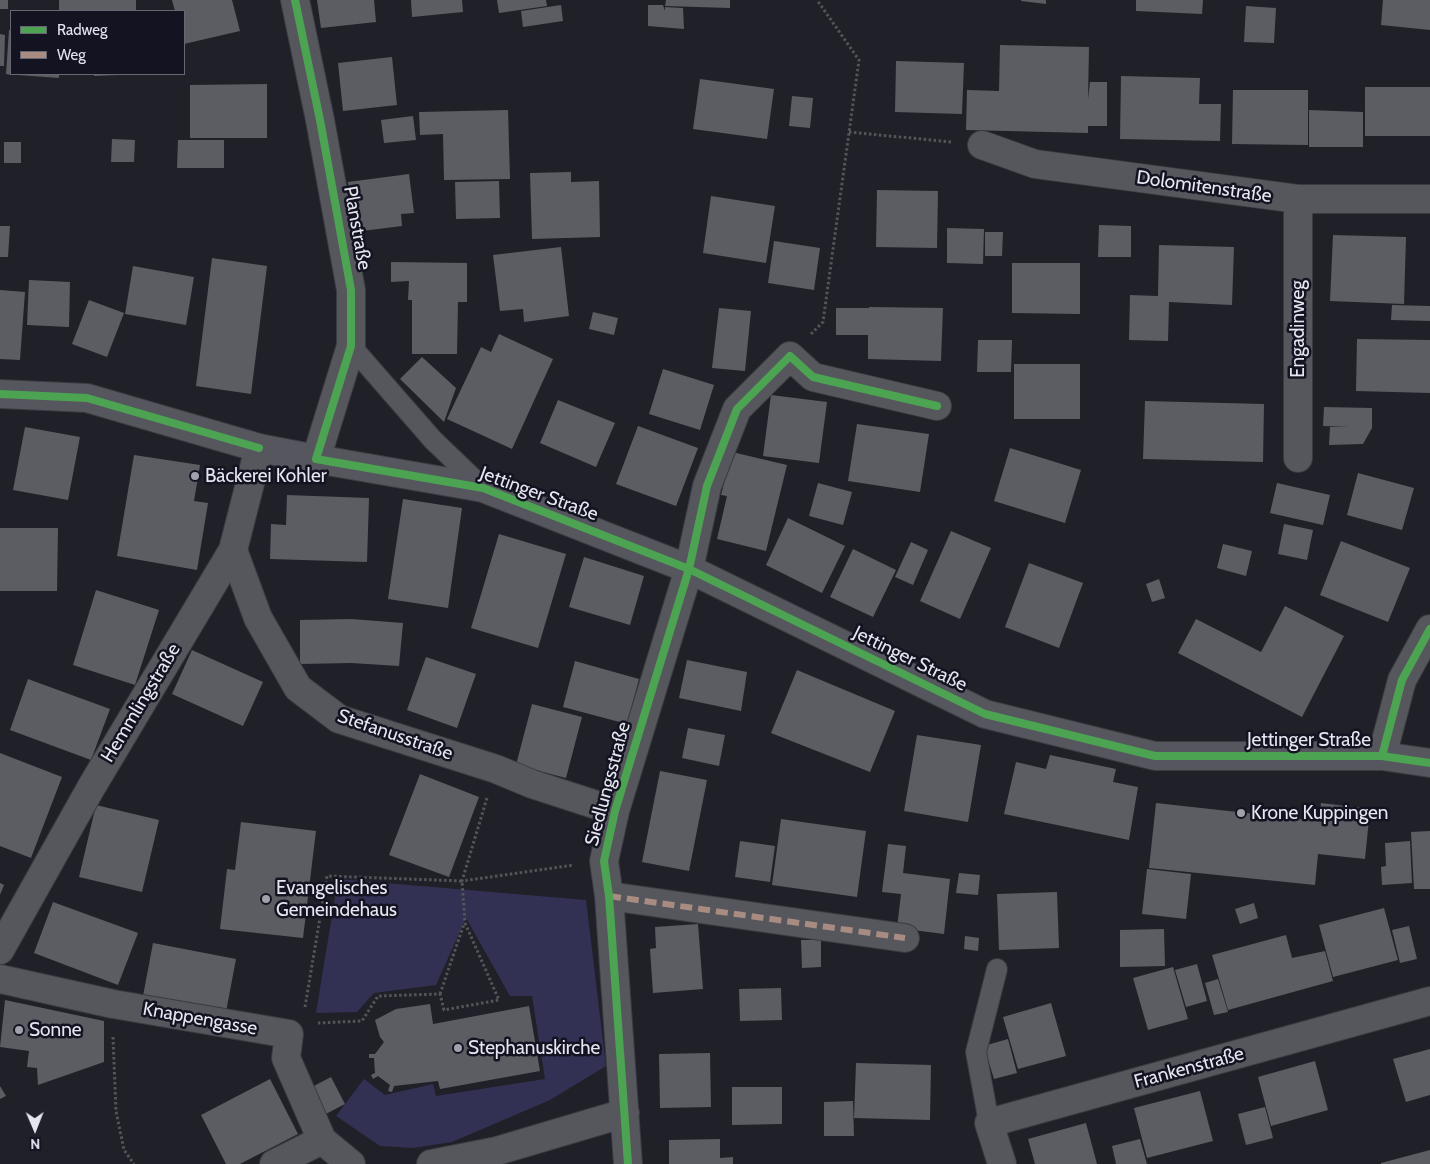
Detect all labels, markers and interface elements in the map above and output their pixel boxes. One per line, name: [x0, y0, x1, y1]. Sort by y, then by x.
legend: [10, 10, 185, 75]
text: Radweg: [57, 21, 107, 39]
text: Weg: [57, 46, 86, 64]
street label: Dolomitenstraße: [1135, 166, 1273, 208]
street label: Planstraße: [338, 184, 376, 272]
street label: Engadinweg: [1287, 280, 1309, 378]
street label: Jettinger Straße: [477, 462, 601, 526]
place label: Bäckerei Kohler: [205, 465, 327, 487]
marker: Bäckerei Kohler: [189, 470, 201, 482]
street label: Jettinger Straße: [849, 622, 971, 696]
street label: Hemmlingstraße: [97, 639, 185, 767]
street label: Stefanusstraße: [334, 705, 456, 765]
street label: Siedlungsstraße: [580, 719, 636, 849]
street label: Jettinger Straße: [1247, 729, 1371, 751]
place label: Krone Kuppingen: [1251, 802, 1388, 824]
marker: Krone Kuppingen: [1235, 807, 1247, 819]
place label: Evangelisches Gemeindehaus: [276, 877, 397, 921]
marker: Evangelisches Gemeindehaus: [260, 893, 272, 905]
street label: Knappengasse: [141, 998, 259, 1040]
place label: Sonne: [29, 1019, 82, 1041]
marker: Sonne: [13, 1024, 25, 1036]
place label: Stephanuskirche: [468, 1037, 600, 1059]
marker: Stephanuskirche: [452, 1042, 464, 1054]
street label: Frankenstraße: [1131, 1042, 1247, 1094]
north arrow: [10, 1104, 60, 1154]
text: N: [30, 1135, 40, 1153]

